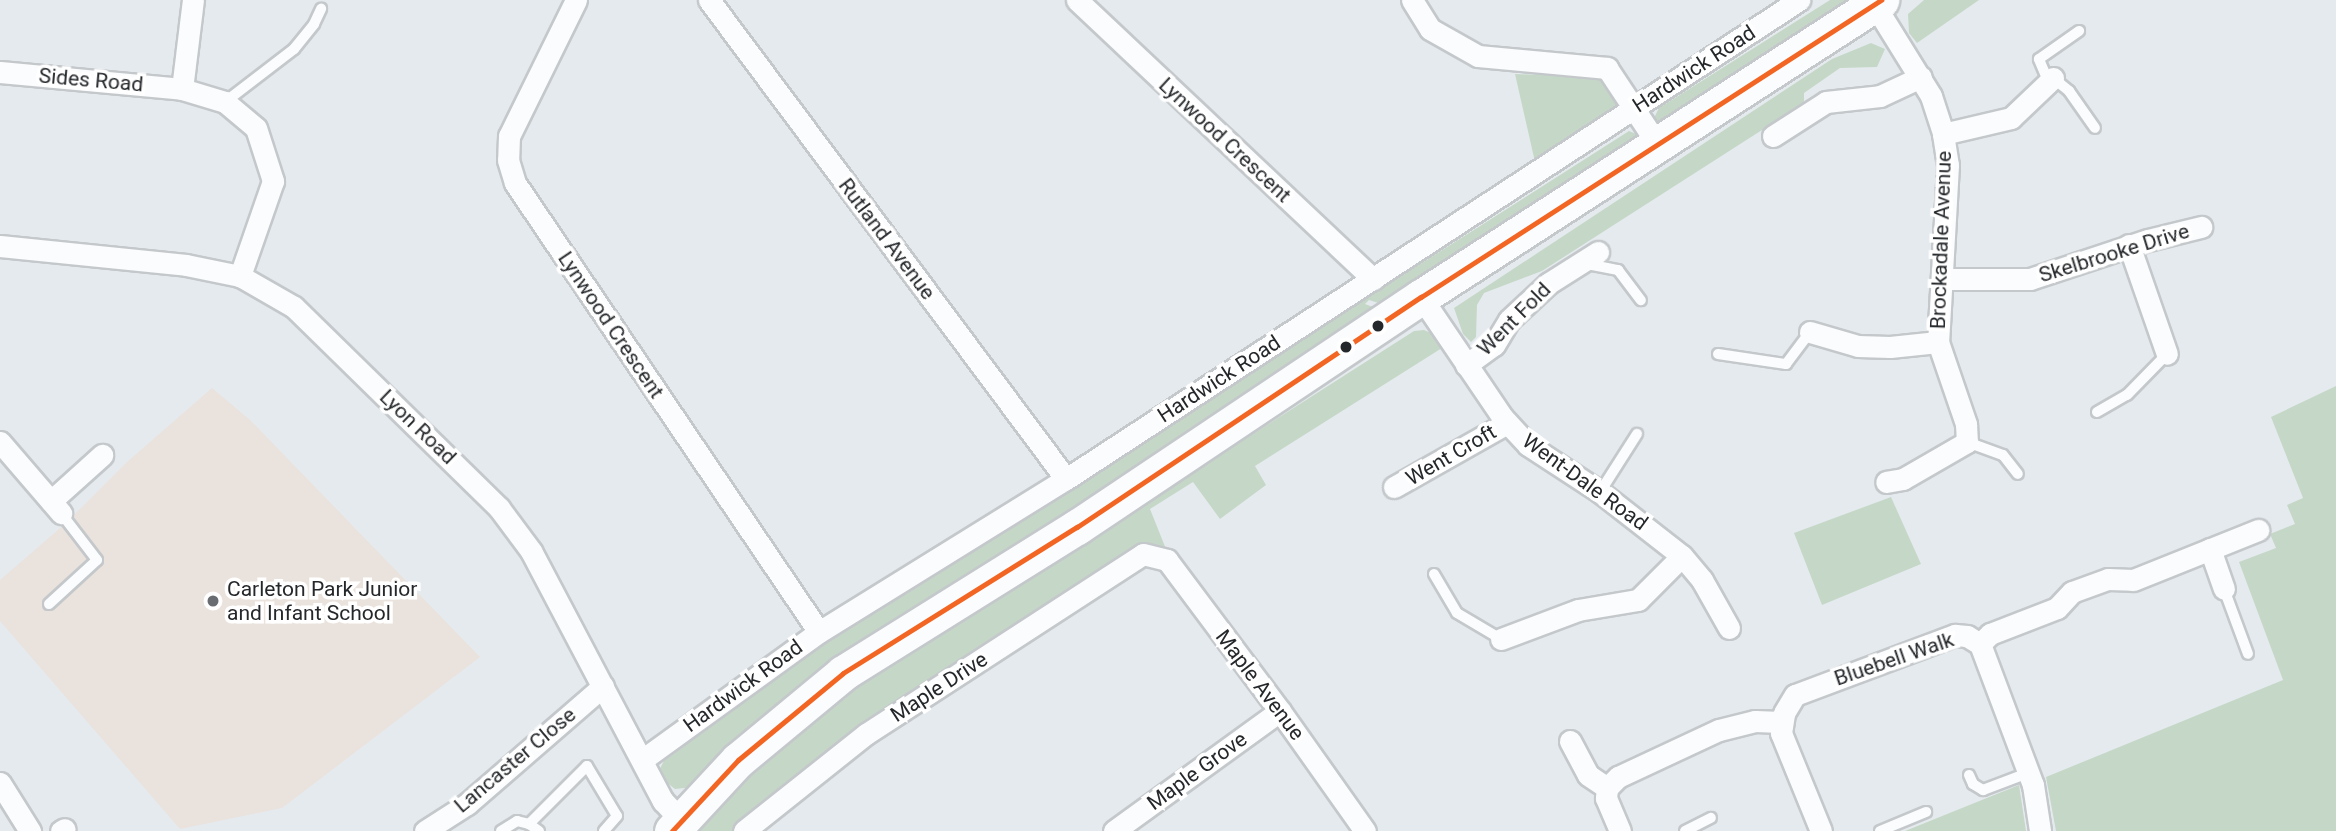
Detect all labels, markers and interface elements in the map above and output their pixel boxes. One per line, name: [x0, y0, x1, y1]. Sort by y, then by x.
street label: Hardwick Road: [1628, 20, 1760, 118]
street label: Sides Road: [38, 63, 144, 97]
street label: Lynwood Crescent: [1154, 72, 1296, 208]
street label: Brockadale Avenue: [1925, 150, 1957, 330]
street label: Rutland Avenue: [833, 173, 941, 305]
street label: Skelbrooke Drive: [2036, 218, 2192, 288]
street label: Lynwood Crescent: [553, 247, 669, 403]
street label: Went Fold: [1472, 277, 1556, 361]
unlabelled marker: [1371, 319, 1385, 333]
street label: Hardwick Road: [1153, 330, 1285, 428]
unlabelled marker: [1339, 340, 1353, 354]
street label: Lyon Road: [374, 384, 462, 470]
street label: Went Croft: [1401, 419, 1501, 491]
street label: Went-Dale Road: [1518, 428, 1652, 536]
place label: Carleton Park Junior and Infant School: [227, 576, 417, 626]
marker: Carleton Park Junior and Infant School: [205, 593, 221, 609]
street label: Maple Avenue: [1210, 625, 1310, 745]
street label: Bluebell Walk: [1831, 627, 1957, 691]
street label: Hardwick Road: [679, 634, 807, 738]
street label: Maple Drive: [886, 646, 992, 728]
street label: Lancaster Close: [449, 702, 581, 818]
street label: Maple Grove: [1142, 726, 1252, 816]

